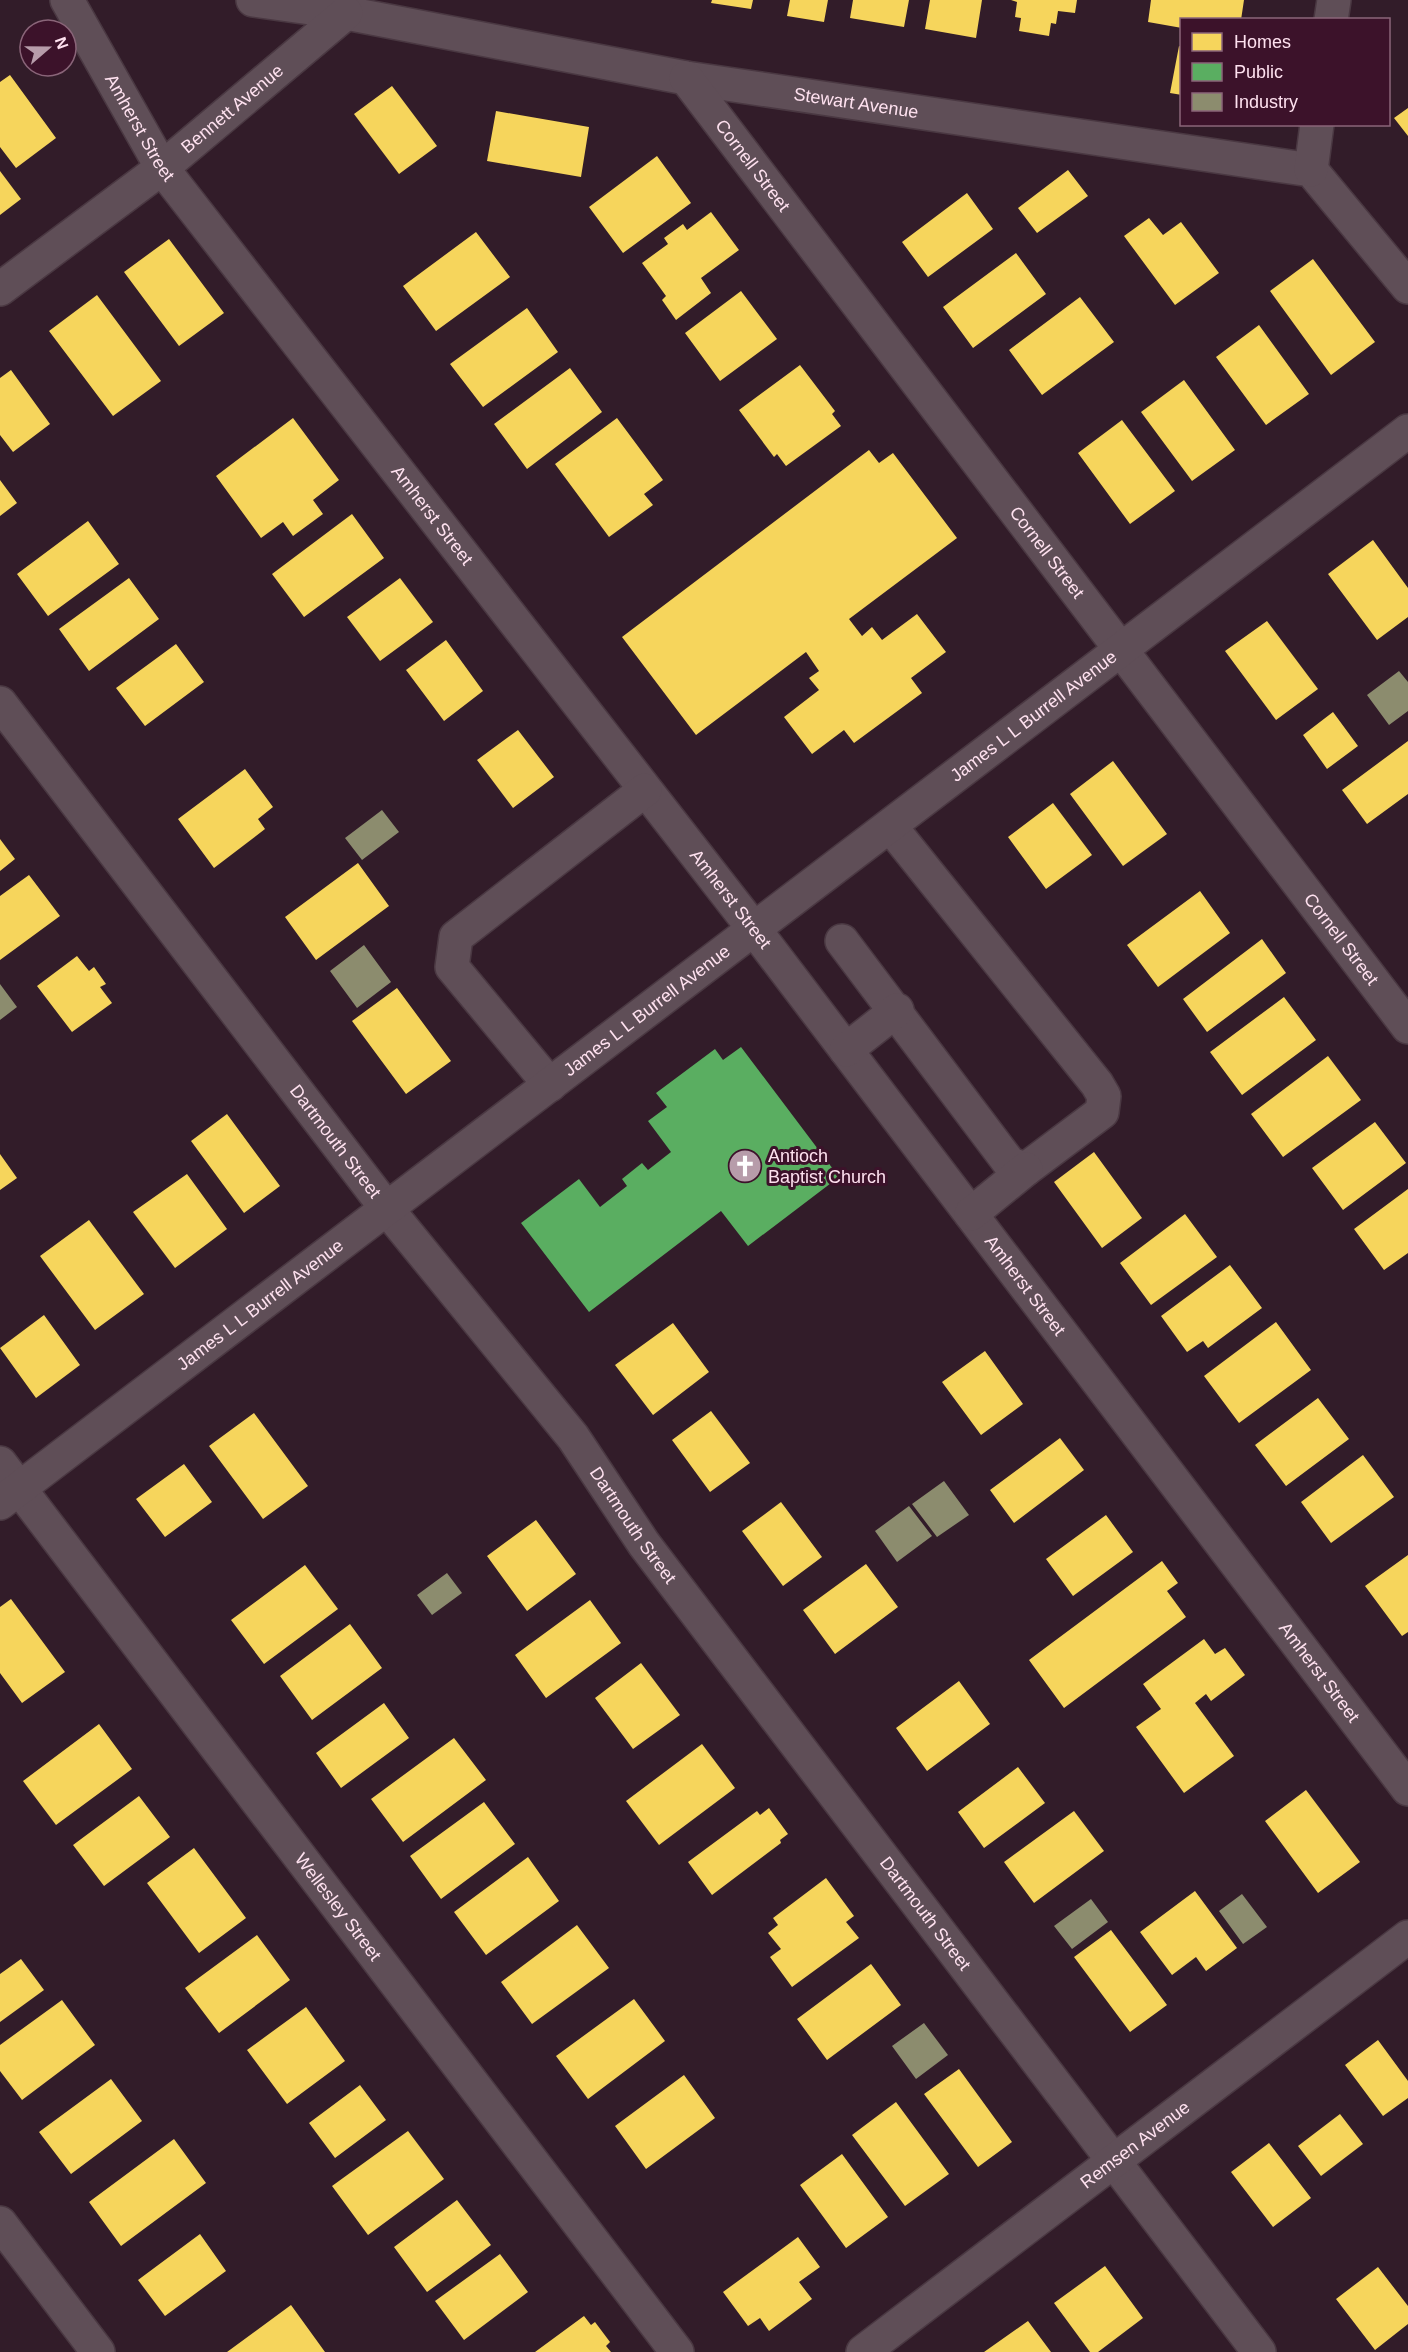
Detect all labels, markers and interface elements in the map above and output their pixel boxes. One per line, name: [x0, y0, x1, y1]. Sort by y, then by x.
north arrow: [18, 18, 78, 78]
legend: [1180, 18, 1390, 126]
text: Homes: [1234, 32, 1291, 52]
text: N: [52, 35, 72, 51]
street label: Bennett Avenue: [177, 60, 287, 157]
text: Public: [1234, 62, 1283, 82]
street label: Amherst Street: [101, 71, 179, 185]
street label: Stewart Avenue: [792, 84, 920, 122]
text: Industry: [1234, 92, 1298, 112]
street label: Cornell Street: [711, 116, 794, 215]
street label: Amherst Street: [387, 462, 477, 569]
street label: Cornell Street: [1006, 502, 1088, 602]
street label: James L L Burrell Avenue: [946, 646, 1121, 786]
street label: Amherst Street: [686, 845, 775, 953]
street label: Cornell Street: [1300, 889, 1382, 989]
street label: James L L Burrell Avenue: [560, 941, 734, 1080]
street label: Dartmouth Street: [286, 1081, 385, 1202]
place label: Antioch Baptist Church: [768, 1146, 886, 1187]
church icon: Antioch Baptist Church: [727, 1148, 763, 1184]
street label: Amherst Street: [981, 1232, 1069, 1339]
street label: James L L Burrell Avenue: [173, 1235, 347, 1375]
street label: Dartmouth Street: [586, 1463, 680, 1587]
street label: Amherst Street: [1275, 1618, 1364, 1726]
street label: Wellesley Street: [291, 1849, 385, 1965]
street label: Dartmouth Street: [876, 1853, 975, 1974]
street label: Remsen Avenue: [1077, 2097, 1194, 2193]

